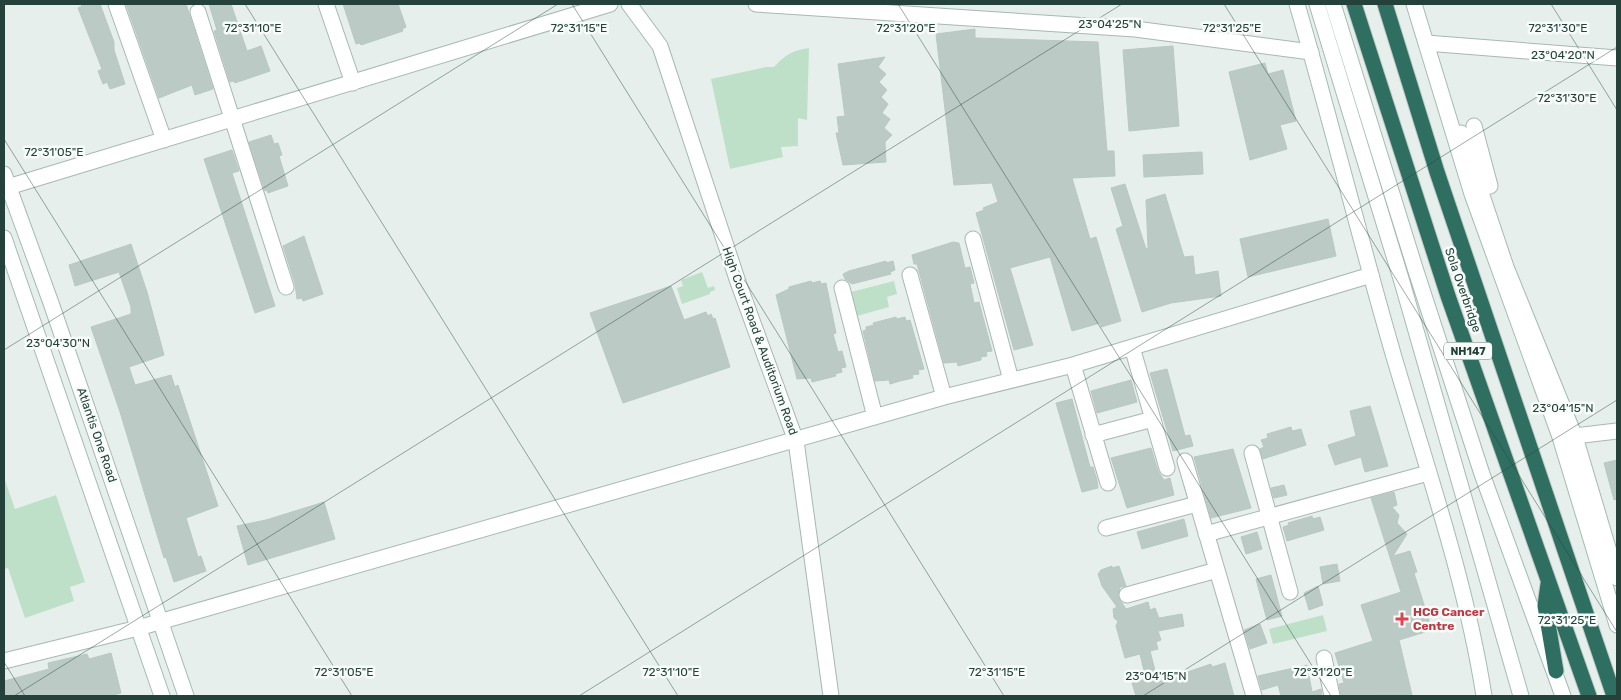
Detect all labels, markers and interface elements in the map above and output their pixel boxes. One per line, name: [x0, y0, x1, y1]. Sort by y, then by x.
text: 23°04'25"N: [1078, 17, 1142, 31]
text: 72°31'10"E: [224, 21, 282, 35]
text: 72°31'15"E: [551, 21, 607, 35]
text: 72°31'20"E: [876, 21, 936, 35]
text: 72°31'25"E: [1203, 21, 1261, 35]
text: 72°31'30"E: [1528, 21, 1588, 35]
text: 23°04'20"N: [1531, 48, 1595, 62]
text: 72°31'30"E: [1537, 91, 1597, 105]
text: 72°31'05"E: [24, 145, 84, 159]
street label: High Court Road & Auditorium Road: [719, 245, 801, 437]
street label: Sola Overbridge: [1442, 246, 1484, 334]
text: 23°04'30"N: [26, 336, 90, 350]
road number: NH147: [1444, 342, 1492, 360]
street label: Atlantis One Road: [74, 386, 120, 484]
text: 23°04'15"N: [1532, 401, 1594, 415]
place label: HCG Cancer Centre: [1413, 605, 1485, 633]
marker: HCG Cancer Centre: [1395, 612, 1409, 626]
text: 72°31'25"E: [1538, 613, 1596, 627]
text: 72°31'05"E: [314, 665, 374, 679]
text: 72°31'10"E: [642, 665, 700, 679]
text: 72°31'15"E: [969, 665, 1025, 679]
text: 72°31'20"E: [1293, 665, 1353, 679]
text: 23°04'15"N: [1125, 669, 1187, 683]

